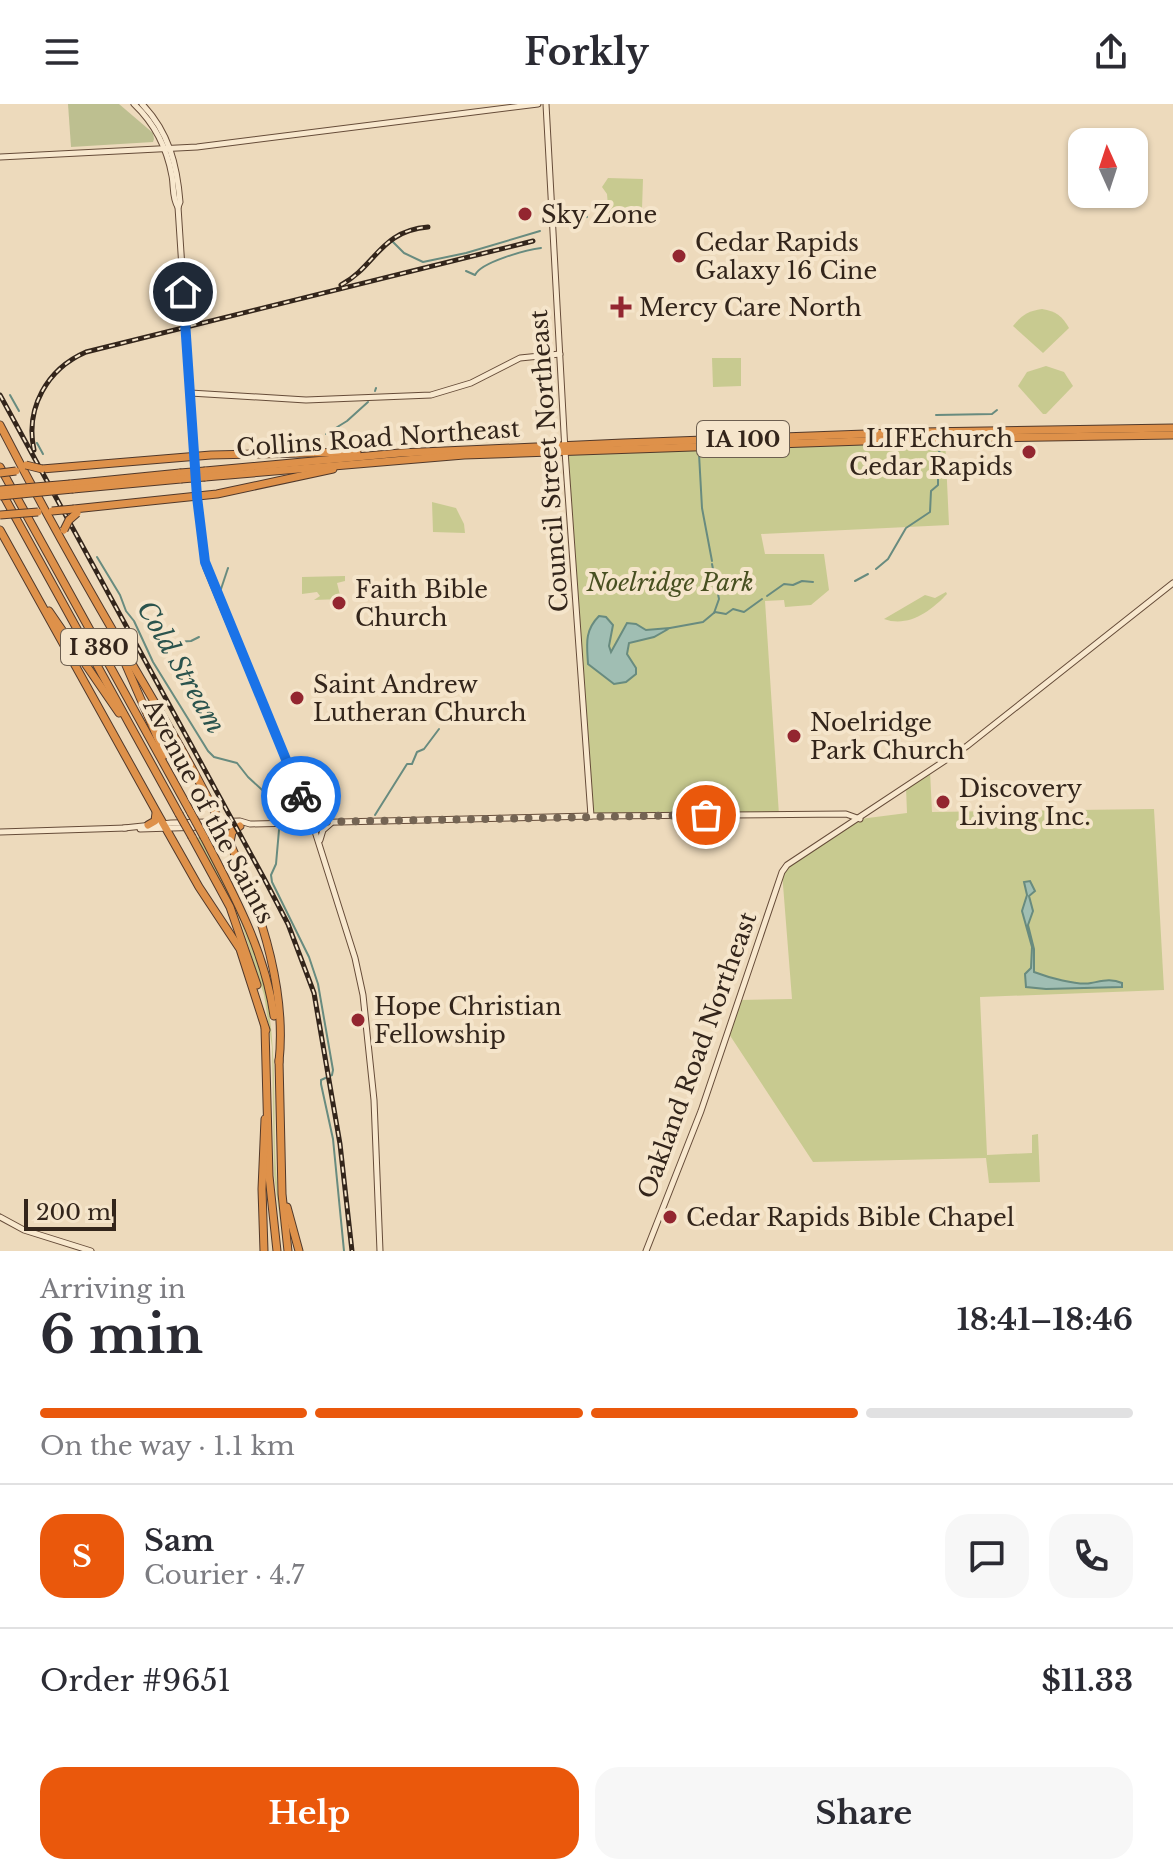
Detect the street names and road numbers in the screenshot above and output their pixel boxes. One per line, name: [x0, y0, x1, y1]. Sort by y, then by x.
street label: Council Street Northeast: [524, 309, 574, 613]
street label: Collins Road Northeast: [235, 414, 521, 462]
road number: IA 100: [697, 421, 789, 457]
road number: I 380: [61, 629, 137, 665]
street label: Avenue of the Saints: [137, 693, 281, 928]
street label: Oakland Road Northeast: [632, 908, 762, 1202]

